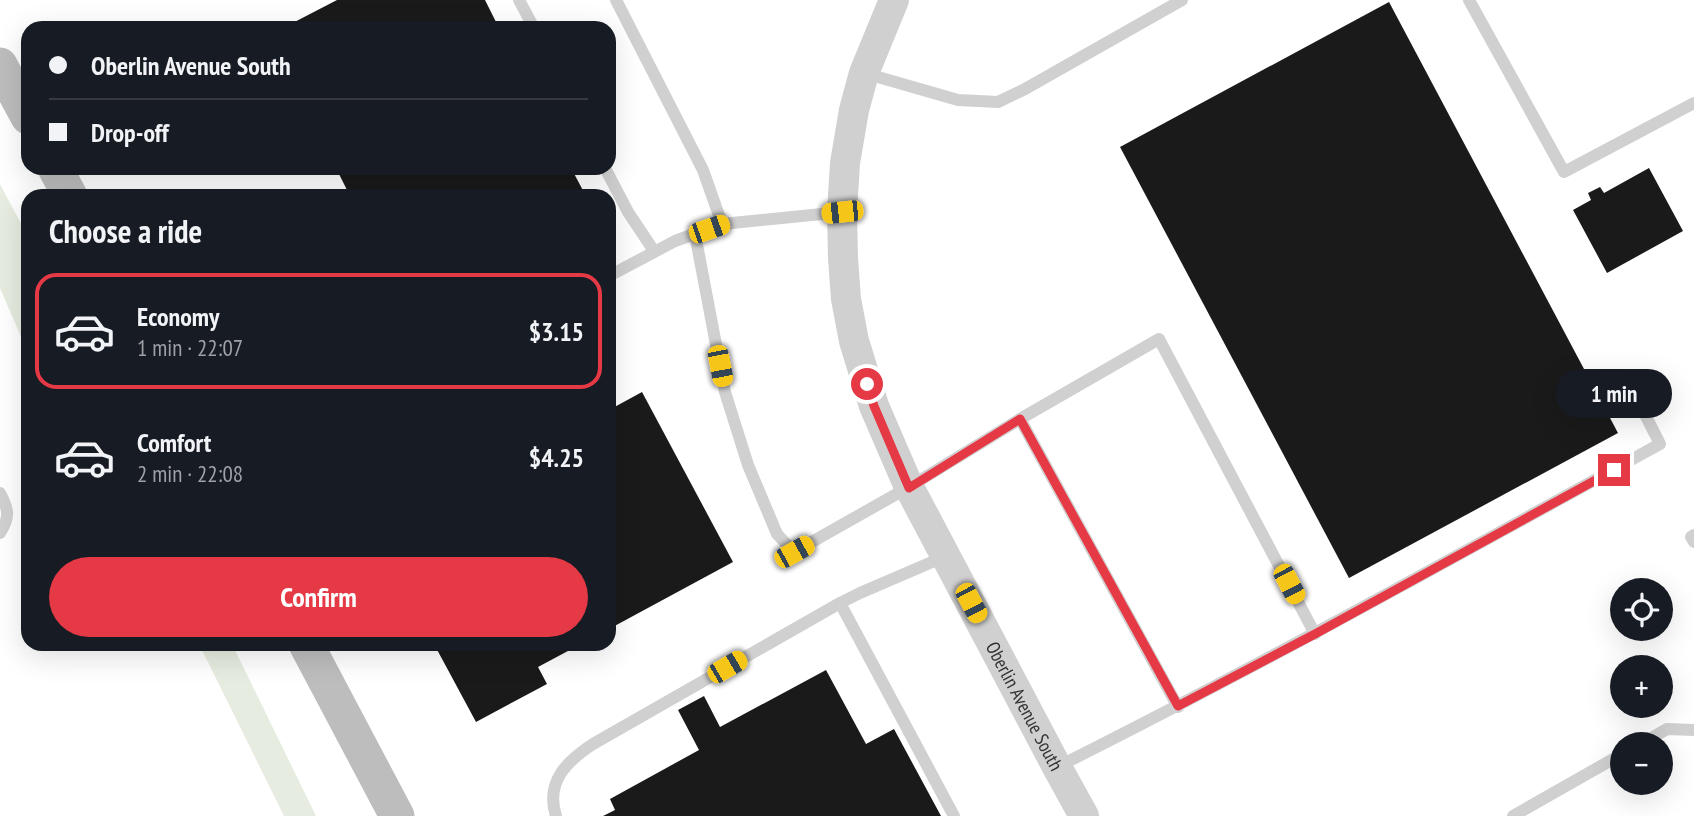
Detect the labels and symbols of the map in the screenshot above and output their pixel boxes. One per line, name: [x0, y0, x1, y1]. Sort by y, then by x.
car: [821, 199, 864, 225]
car: [686, 212, 733, 246]
car: [706, 343, 735, 389]
route start: [851, 368, 883, 400]
callout: 1 min: [1556, 368, 1672, 418]
route end: [1598, 454, 1630, 486]
car: [771, 533, 818, 571]
car: [1270, 561, 1309, 607]
car: [952, 580, 991, 626]
street label: Oberlin Avenue South: [981, 637, 1069, 775]
car: [704, 647, 751, 687]

